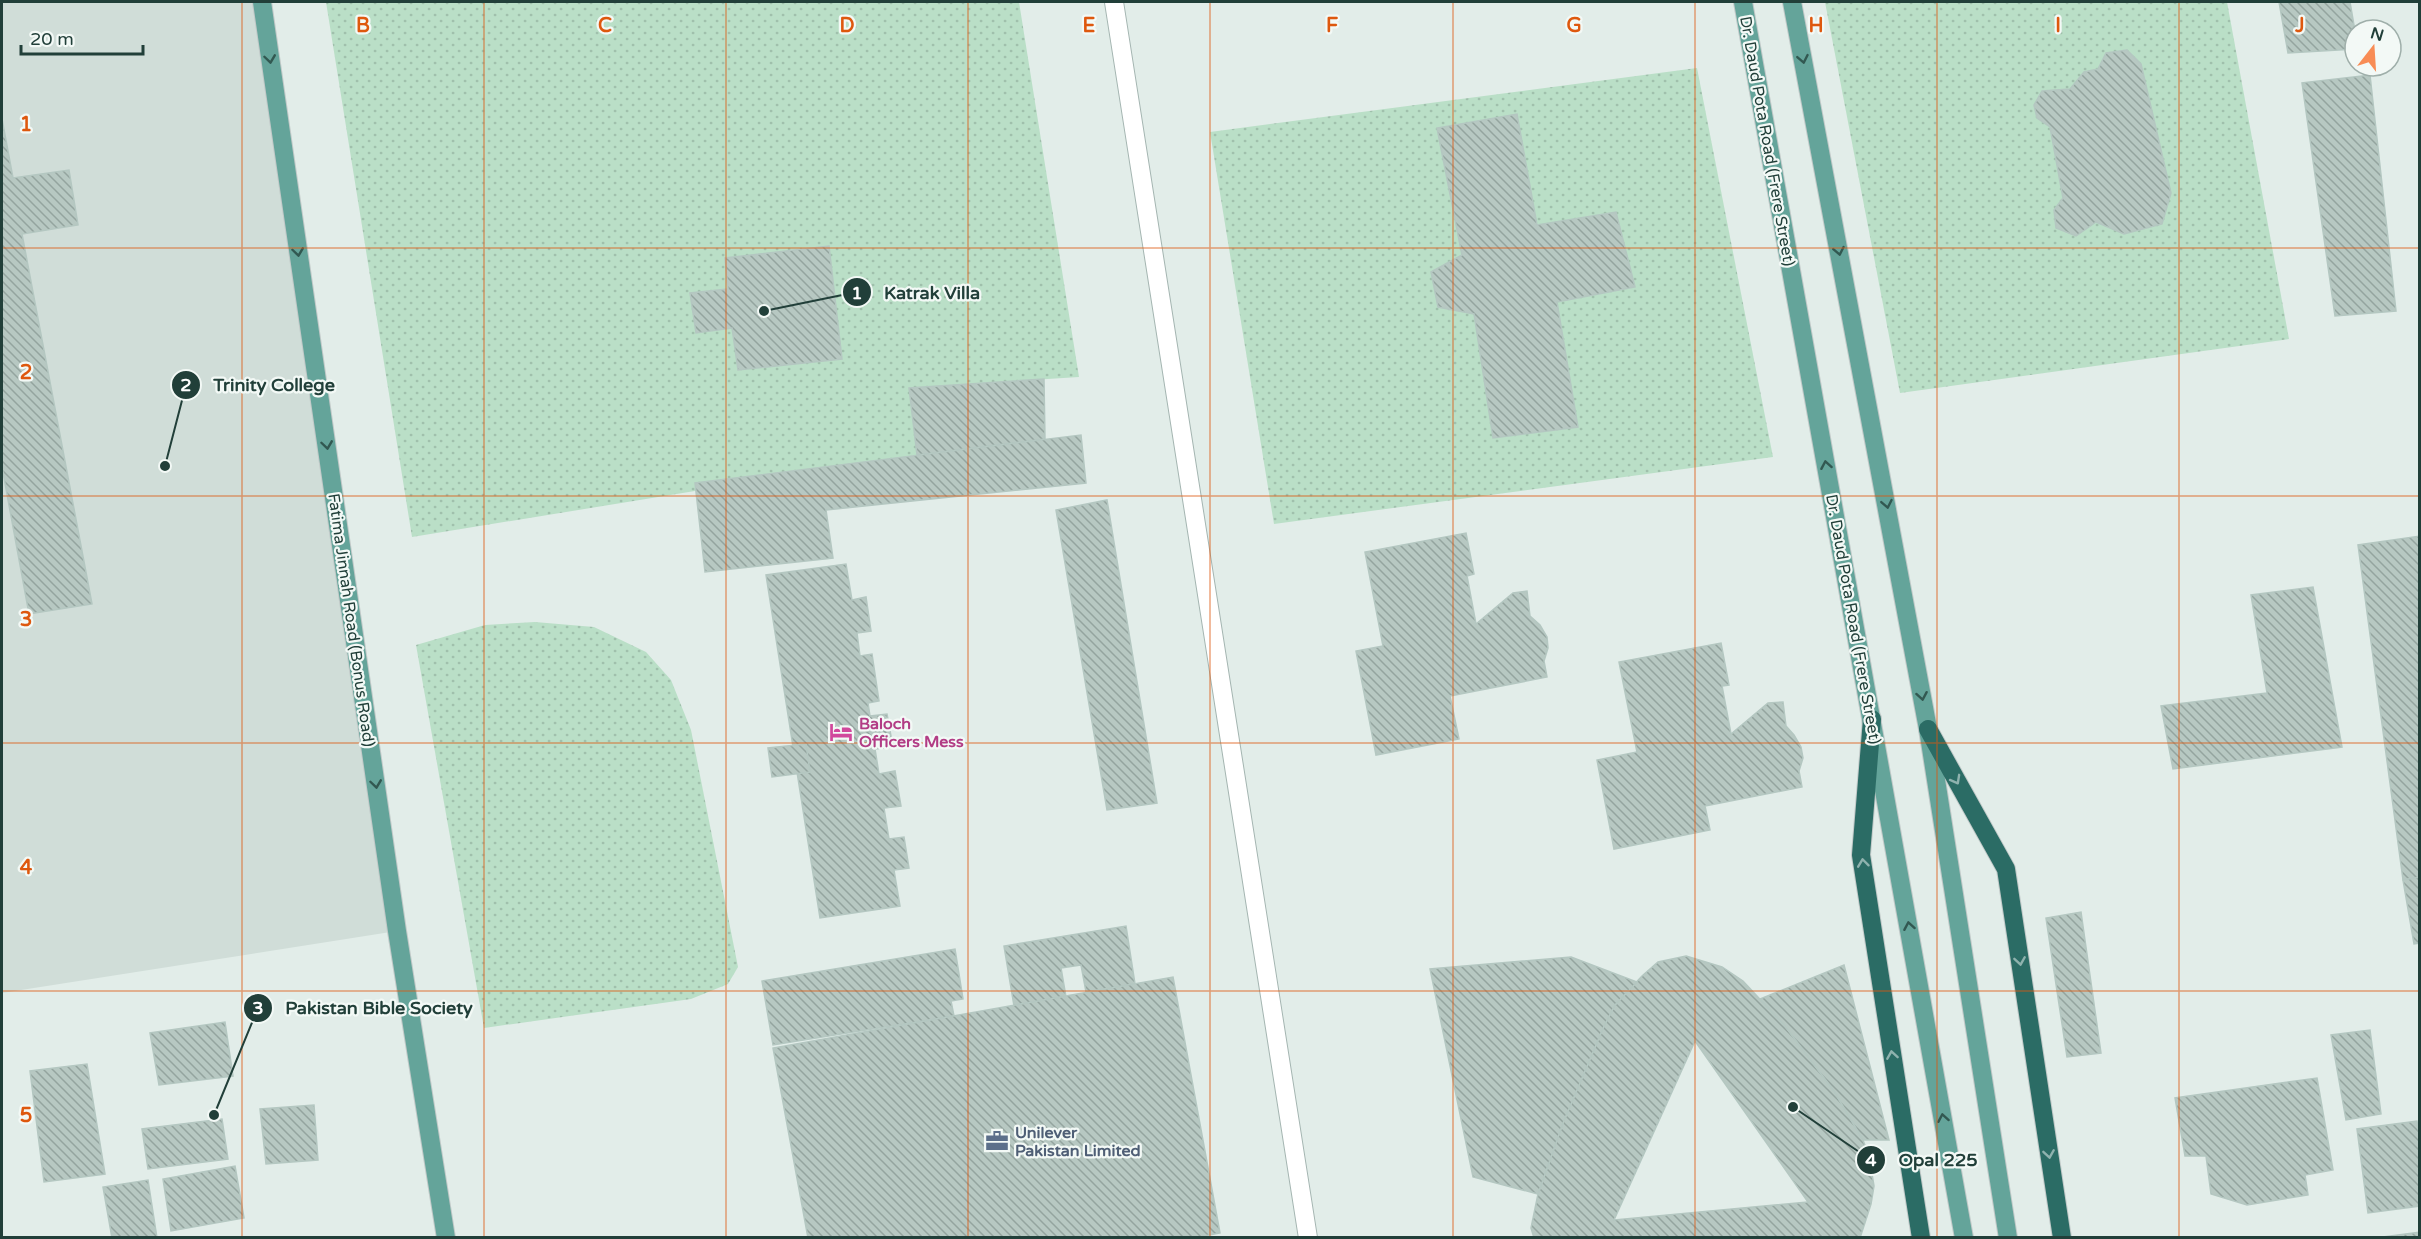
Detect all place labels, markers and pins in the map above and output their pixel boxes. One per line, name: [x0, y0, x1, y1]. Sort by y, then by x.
callout: Katrak Villa: [842, 274, 992, 310]
callout: Trinity College: [171, 367, 347, 403]
place label: Baloch Officers Mess: [859, 714, 964, 752]
hotel icon: Baloch Officers Mess: [828, 719, 854, 745]
callout: Pakistan Bible Society: [243, 990, 485, 1026]
place label: Unilever Pakistan Limited: [1015, 1123, 1141, 1161]
office icon: Unilever Pakistan Limited: [984, 1128, 1010, 1154]
callout: Opal 225: [1856, 1142, 1989, 1178]

